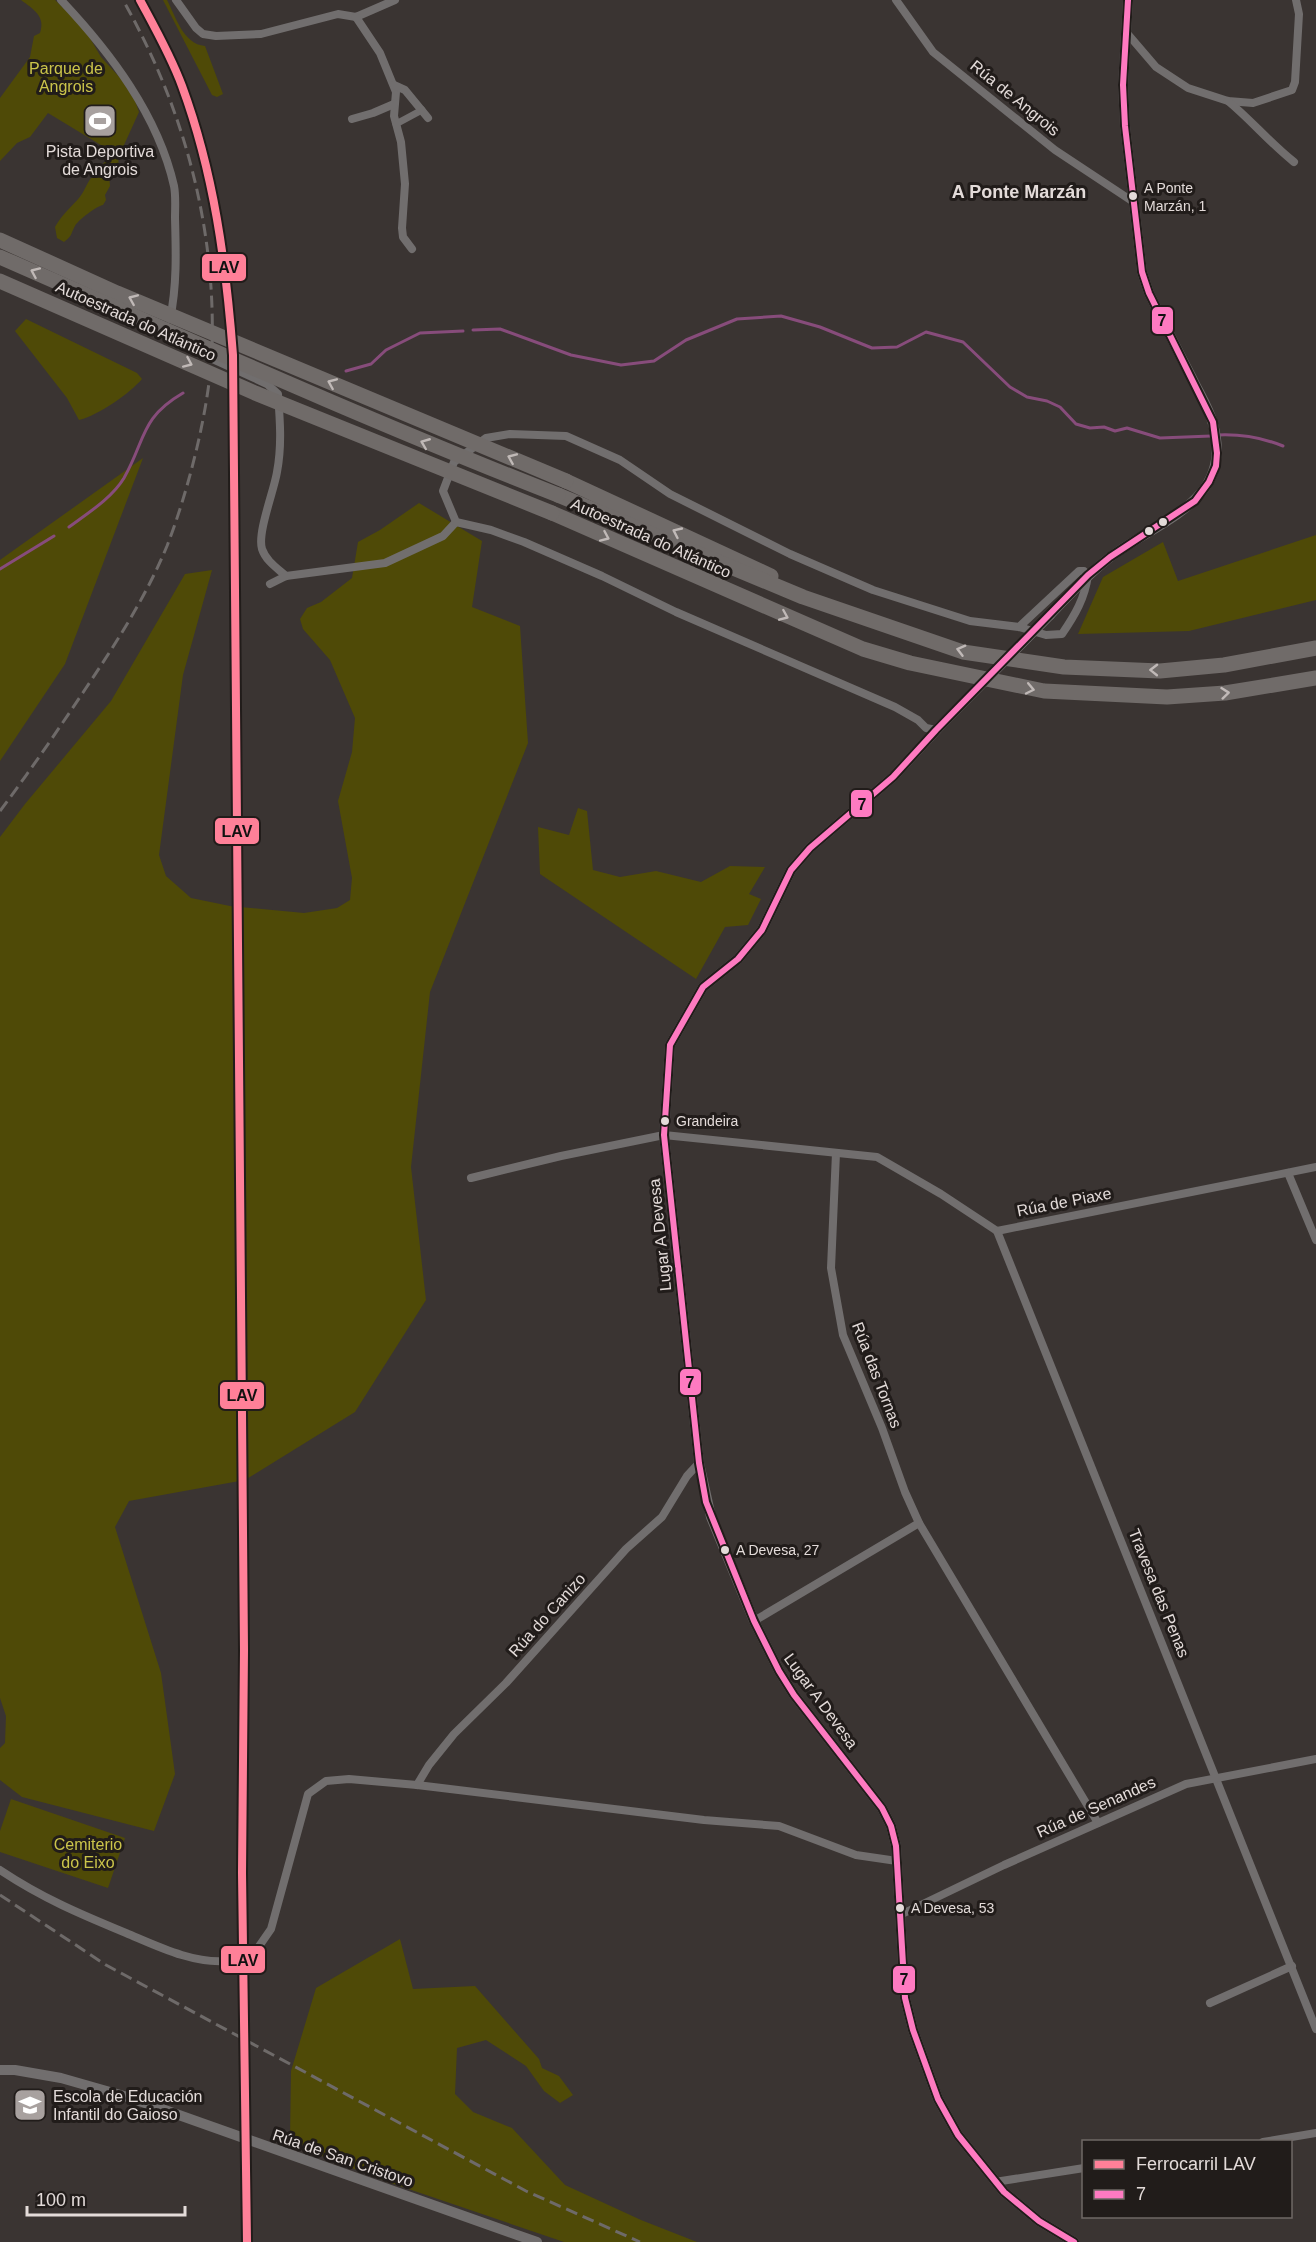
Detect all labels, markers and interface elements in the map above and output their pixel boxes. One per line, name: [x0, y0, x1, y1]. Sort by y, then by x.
street label: Rúa de Angrois: [967, 57, 1063, 139]
park label: Parque de Angrois: [29, 60, 103, 95]
sports icon: Pista Deportiva de Angrois: [82, 103, 118, 139]
place label: Pista Deportiva de Angrois: [46, 143, 154, 178]
place label: A Ponte Marzán, 1: [1144, 180, 1206, 214]
district label: A Ponte Marzán: [952, 182, 1086, 202]
marker: A Ponte Marzán, 1: [1127, 190, 1139, 202]
line badge: LAV: [201, 253, 247, 282]
text: LAV: [209, 259, 240, 276]
one-way arrow: [30, 267, 41, 279]
street label: Autoestrada do Atlántico: [53, 278, 219, 364]
one-way arrow: [128, 294, 139, 306]
line badge: 7: [1151, 306, 1174, 335]
text: 7: [1158, 312, 1167, 329]
one-way arrow: [182, 356, 193, 368]
one-way arrow: [328, 378, 339, 390]
one-way arrow: [420, 438, 431, 450]
one-way arrow: [507, 453, 518, 465]
street label: Autoestrada do Atlántico: [568, 495, 734, 581]
unlabelled marker: [1157, 516, 1169, 528]
unlabelled marker: [1143, 525, 1155, 537]
one-way arrow: [673, 527, 684, 539]
one-way arrow: [599, 530, 610, 542]
one-way arrow: [777, 609, 788, 621]
one-way arrow: [956, 645, 967, 657]
one-way arrow: [1150, 664, 1159, 676]
one-way arrow: [1025, 681, 1035, 694]
one-way arrow: [1220, 687, 1229, 700]
line badge: 7: [850, 789, 873, 818]
text: 7: [858, 796, 867, 813]
line badge: LAV: [214, 817, 260, 845]
text: LAV: [222, 823, 253, 840]
place label: Grandeira: [676, 1113, 738, 1129]
marker: Grandeira: [659, 1115, 671, 1127]
street label: Lugar A Devesa: [646, 1178, 674, 1292]
street label: Rúa de Piaxe: [1015, 1184, 1113, 1220]
street label: Rúa das Tornas: [849, 1320, 905, 1430]
line badge: 7: [679, 1368, 702, 1396]
text: 7: [686, 1374, 695, 1391]
line badge: LAV: [219, 1381, 265, 1410]
text: LAV: [227, 1387, 258, 1404]
street label: Travesa das Penas: [1125, 1526, 1193, 1660]
place label: A Devesa, 27: [736, 1542, 819, 1558]
marker: A Devesa, 27: [719, 1544, 731, 1556]
street label: Rúa do Canizo: [505, 1570, 589, 1660]
street label: Lugar A Devesa: [781, 1650, 861, 1752]
street label: Rúa de Senandes: [1034, 1773, 1158, 1841]
park label: Cemiterio do Eixo: [54, 1836, 122, 1871]
place label: A Devesa, 53: [911, 1900, 994, 1916]
marker: A Devesa, 53: [894, 1902, 906, 1914]
line badge: LAV: [220, 1945, 266, 1974]
text: LAV: [228, 1952, 259, 1969]
line badge: 7: [892, 1965, 916, 1994]
text: 7: [900, 1971, 909, 1988]
school or university icon: Escola de Educación Infantil do Gaioso: [12, 2087, 48, 2123]
place label: Escola de Educación Infantil do Gaioso: [53, 2088, 202, 2123]
street label: Rúa de San Cristovo: [270, 2126, 416, 2190]
legend: [1082, 2140, 1292, 2218]
text: Ferrocarril LAV: [1136, 2154, 1256, 2174]
scale bar: [27, 2179, 184, 2217]
text: 7: [1136, 2184, 1146, 2204]
text: 100 m: [36, 2190, 86, 2210]

